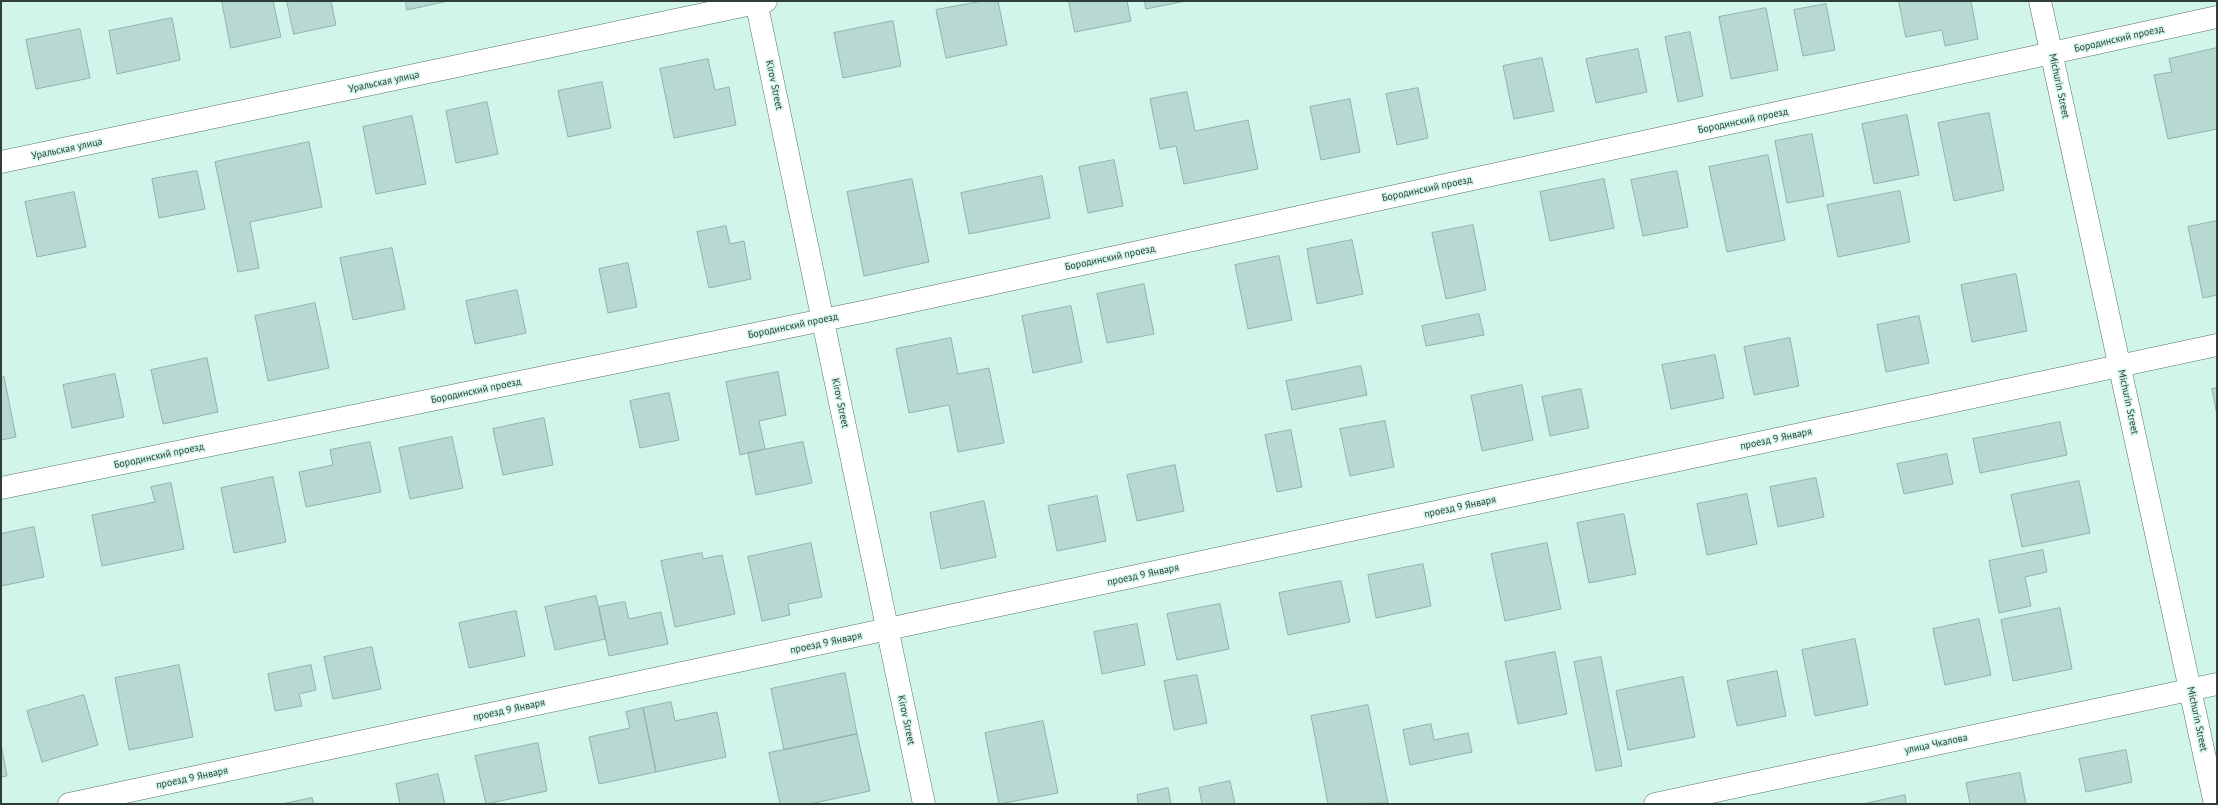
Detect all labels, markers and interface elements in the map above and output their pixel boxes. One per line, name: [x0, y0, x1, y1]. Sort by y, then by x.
street label: Бородинский проезд: [2073, 23, 2165, 55]
street label: Michurin Street: [2046, 53, 2072, 119]
street label: Kirov Street: [763, 59, 785, 111]
street label: Уральская улица: [348, 69, 420, 95]
street label: Бородинский проезд: [1697, 106, 1789, 136]
street label: Уральская улица: [31, 136, 103, 162]
street label: Бородинский проезд: [1381, 174, 1473, 204]
street label: Бородинский проезд: [1064, 243, 1156, 273]
street label: Бородинский проезд: [747, 311, 839, 341]
street label: Michurin Street: [2115, 369, 2141, 435]
street label: Бородинский проезд: [430, 376, 522, 406]
street label: Kirov Street: [829, 377, 851, 429]
street label: проезд 9 Января: [1739, 426, 1813, 452]
street label: Бородинский проезд: [113, 441, 205, 471]
street label: проезд 9 Января: [1423, 494, 1497, 520]
street label: проезд 9 Января: [1106, 562, 1180, 588]
street label: проезд 9 Января: [789, 630, 863, 656]
street label: Michurin Street: [2184, 686, 2210, 752]
street label: Kirov Street: [895, 694, 917, 746]
street label: проезд 9 Января: [472, 697, 546, 723]
street label: улица Чкалова: [1903, 731, 1969, 757]
street label: проезд 9 Января: [155, 765, 229, 791]

